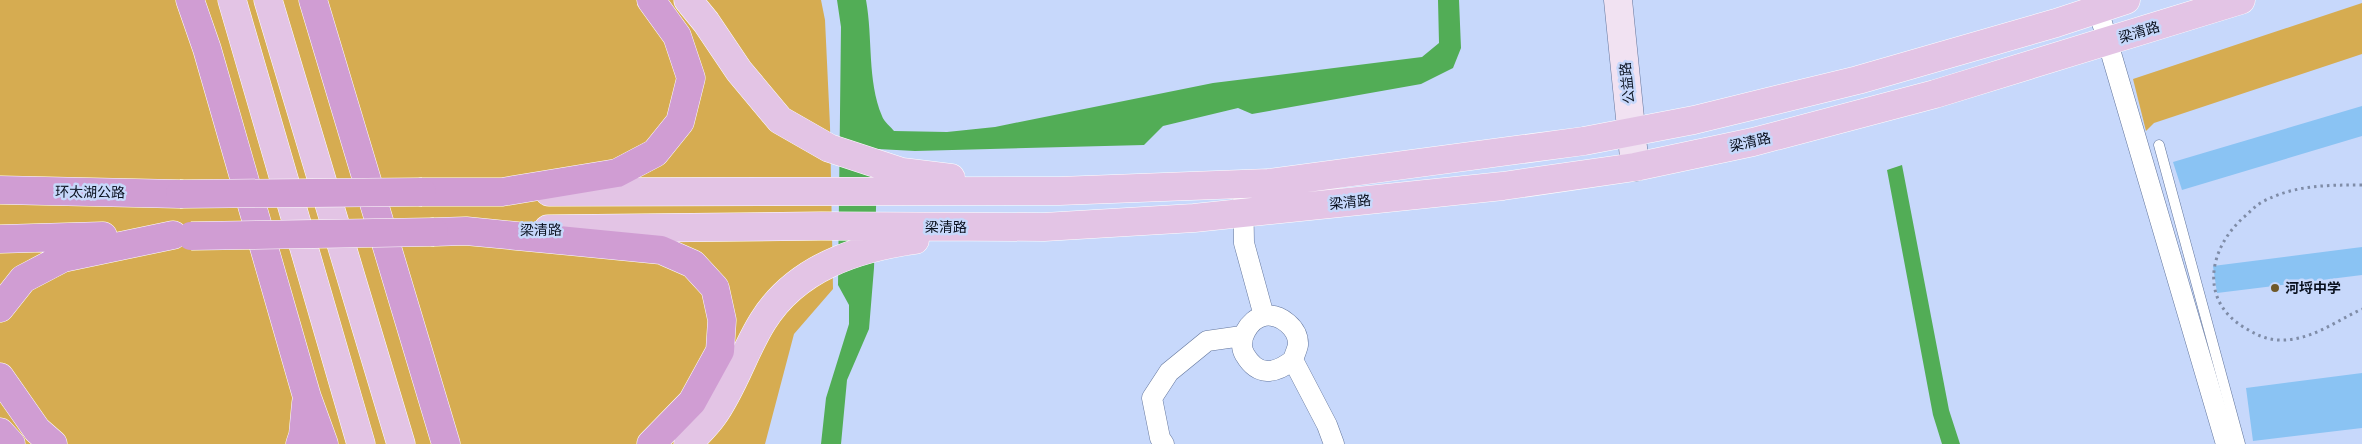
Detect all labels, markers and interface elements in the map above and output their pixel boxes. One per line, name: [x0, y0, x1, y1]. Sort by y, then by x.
street label: 梁清路: [2116, 17, 2162, 47]
street label: 公益路: [1616, 61, 1638, 105]
street label: 梁清路: [1728, 129, 1772, 155]
street label: 环太湖公路: [55, 182, 125, 202]
street label: 梁清路: [1328, 191, 1372, 213]
street label: 梁清路: [925, 218, 967, 236]
street label: 梁清路: [520, 221, 562, 239]
place label: 河埒中学: [2285, 279, 2341, 297]
marker: 河埒中学: [2269, 282, 2281, 294]

